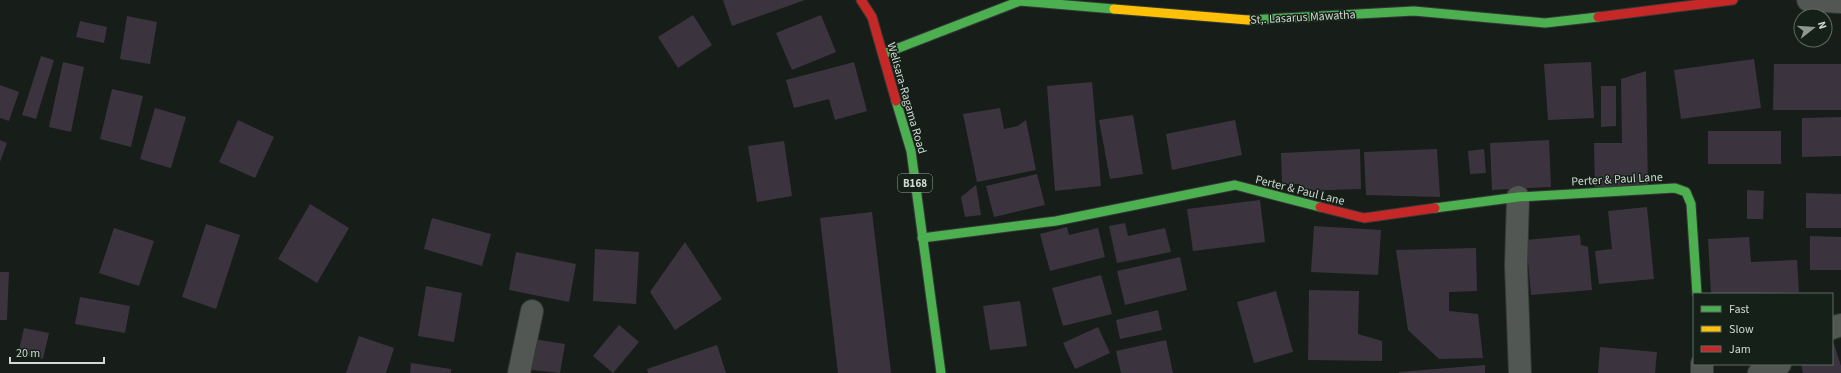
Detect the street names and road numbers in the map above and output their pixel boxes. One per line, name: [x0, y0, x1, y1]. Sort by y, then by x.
street label: St,. Lasarus Mawatha: [1250, 6, 1356, 29]
street label: Welisara-Ragama Road: [882, 41, 931, 156]
street label: Perter & Paul Lane: [1571, 169, 1663, 190]
street label: Perter & Paul Lane: [1253, 171, 1346, 210]
road number: B168: [898, 174, 932, 192]

